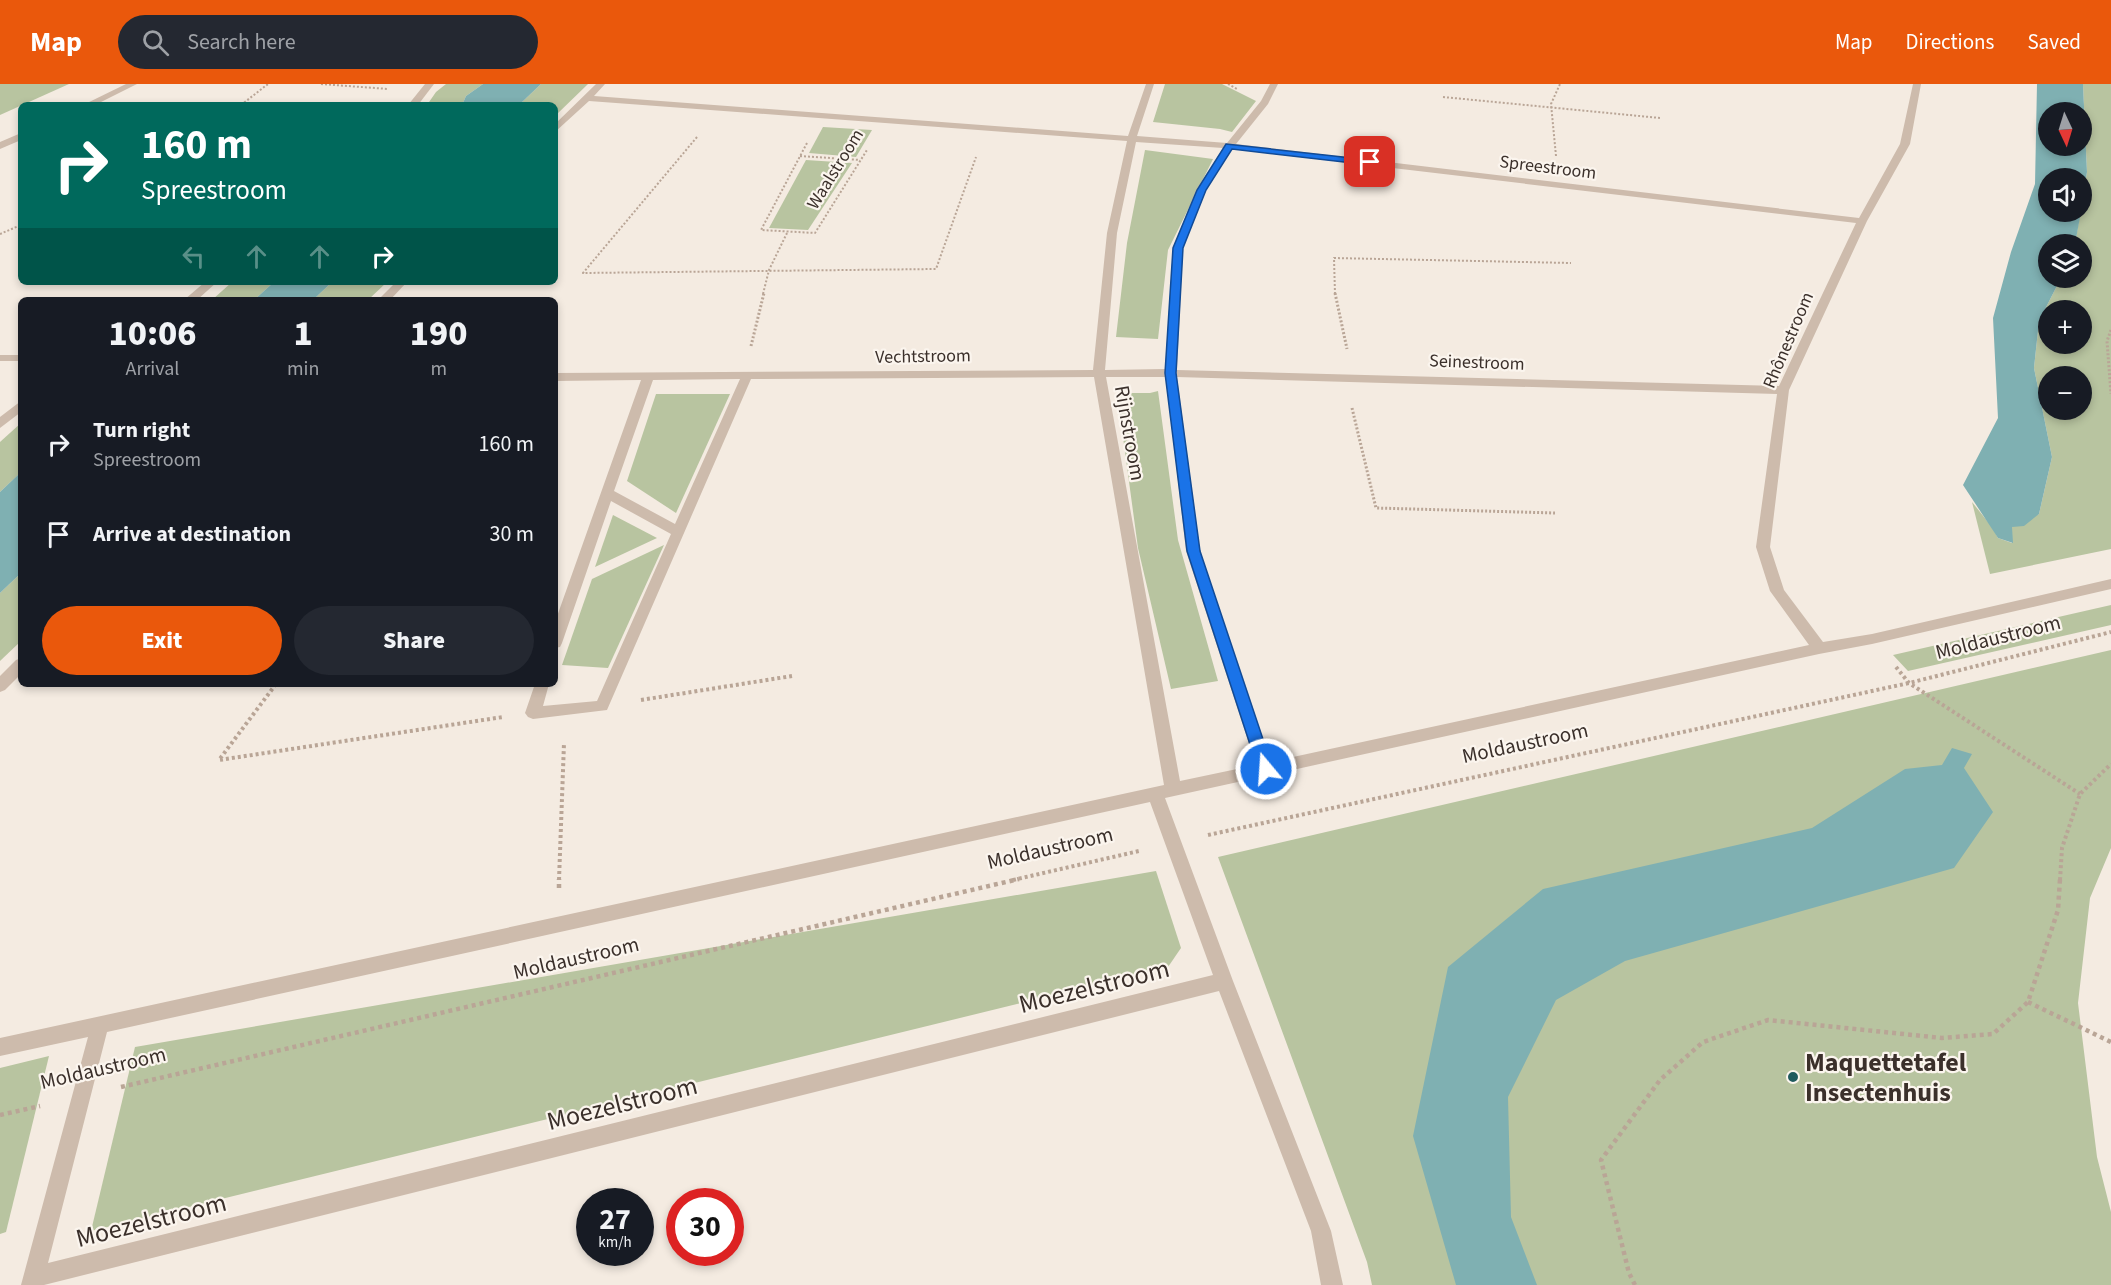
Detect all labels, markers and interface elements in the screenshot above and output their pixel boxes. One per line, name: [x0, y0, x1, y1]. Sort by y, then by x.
search box: [118, 15, 538, 69]
text: Map: [30, 22, 82, 62]
icon: search: [139, 26, 172, 59]
text: Search here: [187, 26, 296, 58]
text: Map: [1835, 27, 1873, 57]
text: Directions: [1906, 27, 1994, 57]
text: Saved: [2027, 27, 2081, 57]
north arrow: [2038, 102, 2092, 156]
map controls: [2038, 102, 2092, 420]
text: 160 m: [141, 115, 252, 175]
street label: Waalstroom: [801, 124, 870, 214]
icon: right: [42, 126, 120, 204]
pin: [1344, 136, 1395, 187]
icon: arrive: [1353, 145, 1386, 178]
street label: Spreestroom: [1498, 149, 1598, 186]
button: sound: [2038, 168, 2092, 222]
text: Spreestroom: [141, 171, 287, 210]
button: layers: [2038, 234, 2092, 288]
icon: left: [177, 240, 210, 273]
icon: ahead: [240, 240, 273, 273]
icon: ahead: [303, 240, 336, 273]
icon: right: [366, 240, 399, 273]
street label: Rhônestroom: [1757, 288, 1820, 392]
button: +: [2038, 300, 2092, 354]
text: 10:06: [108, 308, 197, 359]
text: 1: [294, 308, 313, 359]
text: 190: [410, 308, 468, 359]
street label: Vechtstroom: [875, 343, 971, 370]
street label: Seinestroom: [1429, 348, 1525, 377]
text: Arrival: [126, 355, 179, 383]
text: min: [287, 355, 319, 383]
text: m: [430, 355, 447, 383]
button: −: [2038, 366, 2092, 420]
street label: Rijnstroom: [1107, 383, 1153, 483]
text: Turn right: [93, 414, 190, 446]
icon: right: [42, 428, 75, 461]
text: 160 m: [479, 428, 534, 460]
text: Spreestroom: [93, 446, 201, 474]
icon: arrive: [42, 518, 75, 551]
text: Arrive at destination: [93, 518, 291, 550]
text: 30 m: [489, 518, 534, 550]
button: Exit: [42, 606, 282, 675]
button: Share: [294, 606, 534, 675]
street label: Moldaustroom: [1932, 607, 2064, 667]
street label: Moldaustroom: [1459, 715, 1591, 771]
position arrow: [1234, 737, 1298, 801]
street label: Moldaustroom: [984, 819, 1116, 877]
street label: Moldaustroom: [510, 929, 642, 987]
street label: Moezelstroom: [1015, 950, 1173, 1023]
street label: Moldaustroom: [37, 1039, 169, 1097]
place label: Maquettetafel Insectenhuis: [1805, 1044, 1967, 1111]
street label: Moezelstroom: [543, 1067, 701, 1140]
marker: Maquettetafel Insectenhuis: [1786, 1070, 1800, 1084]
street label: Moezelstroom: [72, 1184, 230, 1257]
speed limit sign: 30: [666, 1188, 744, 1266]
text: 27: [599, 1198, 631, 1241]
text: km/h: [598, 1232, 632, 1253]

